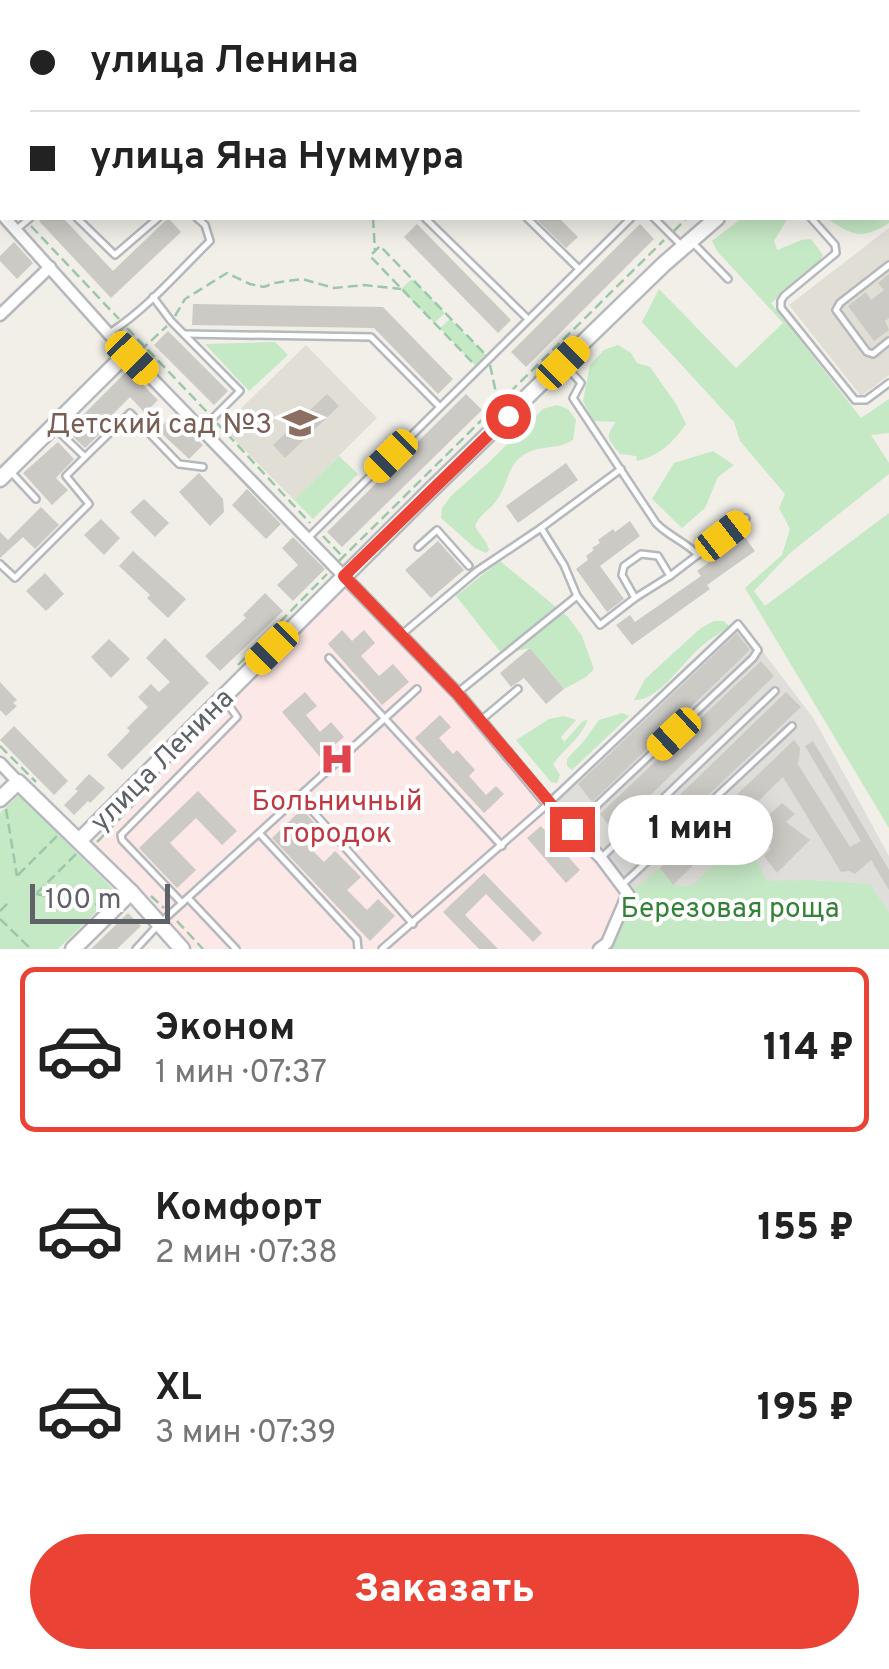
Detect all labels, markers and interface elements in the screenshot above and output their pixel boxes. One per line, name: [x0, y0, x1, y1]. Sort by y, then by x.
text: улица Ленина: [90, 38, 359, 87]
text: улица Яна Нуммура: [90, 134, 464, 183]
car: [100, 326, 164, 390]
car: [531, 331, 595, 395]
route start: [486, 394, 531, 439]
school or university icon: Детский сад №3: [281, 404, 319, 442]
place label: Детский сад №3: [46, 408, 272, 444]
car: [359, 424, 423, 488]
car: [690, 506, 756, 566]
car: [240, 616, 304, 680]
street label: улица Ленина: [84, 682, 243, 841]
car: [642, 703, 706, 765]
hospital icon: Больничный городок: [318, 740, 356, 778]
place label: Больничный городок: [252, 785, 422, 853]
callout: 1 мин: [607, 794, 772, 864]
route end: [550, 807, 595, 852]
text: 1 мин: [648, 810, 733, 850]
scale bar: [30, 879, 170, 924]
text: 100 m: [45, 883, 121, 919]
park label: Березовая роща: [620, 892, 840, 928]
icon: car: [35, 1005, 125, 1095]
text: Эконом: [155, 1005, 295, 1054]
text: 114 ₽: [763, 1025, 854, 1074]
text: 1 мин · 07:37: [155, 1054, 327, 1094]
icon: car: [35, 1185, 125, 1275]
text: Комфорт: [155, 1185, 322, 1234]
text: 155 ₽: [757, 1205, 854, 1254]
text: 2 мин · 07:38: [155, 1234, 338, 1274]
icon: car: [35, 1365, 125, 1455]
text: XL: [155, 1365, 202, 1414]
text: 195 ₽: [757, 1385, 854, 1434]
text: 3 мин · 07:39: [155, 1414, 336, 1454]
button: Заказать: [30, 1534, 859, 1649]

